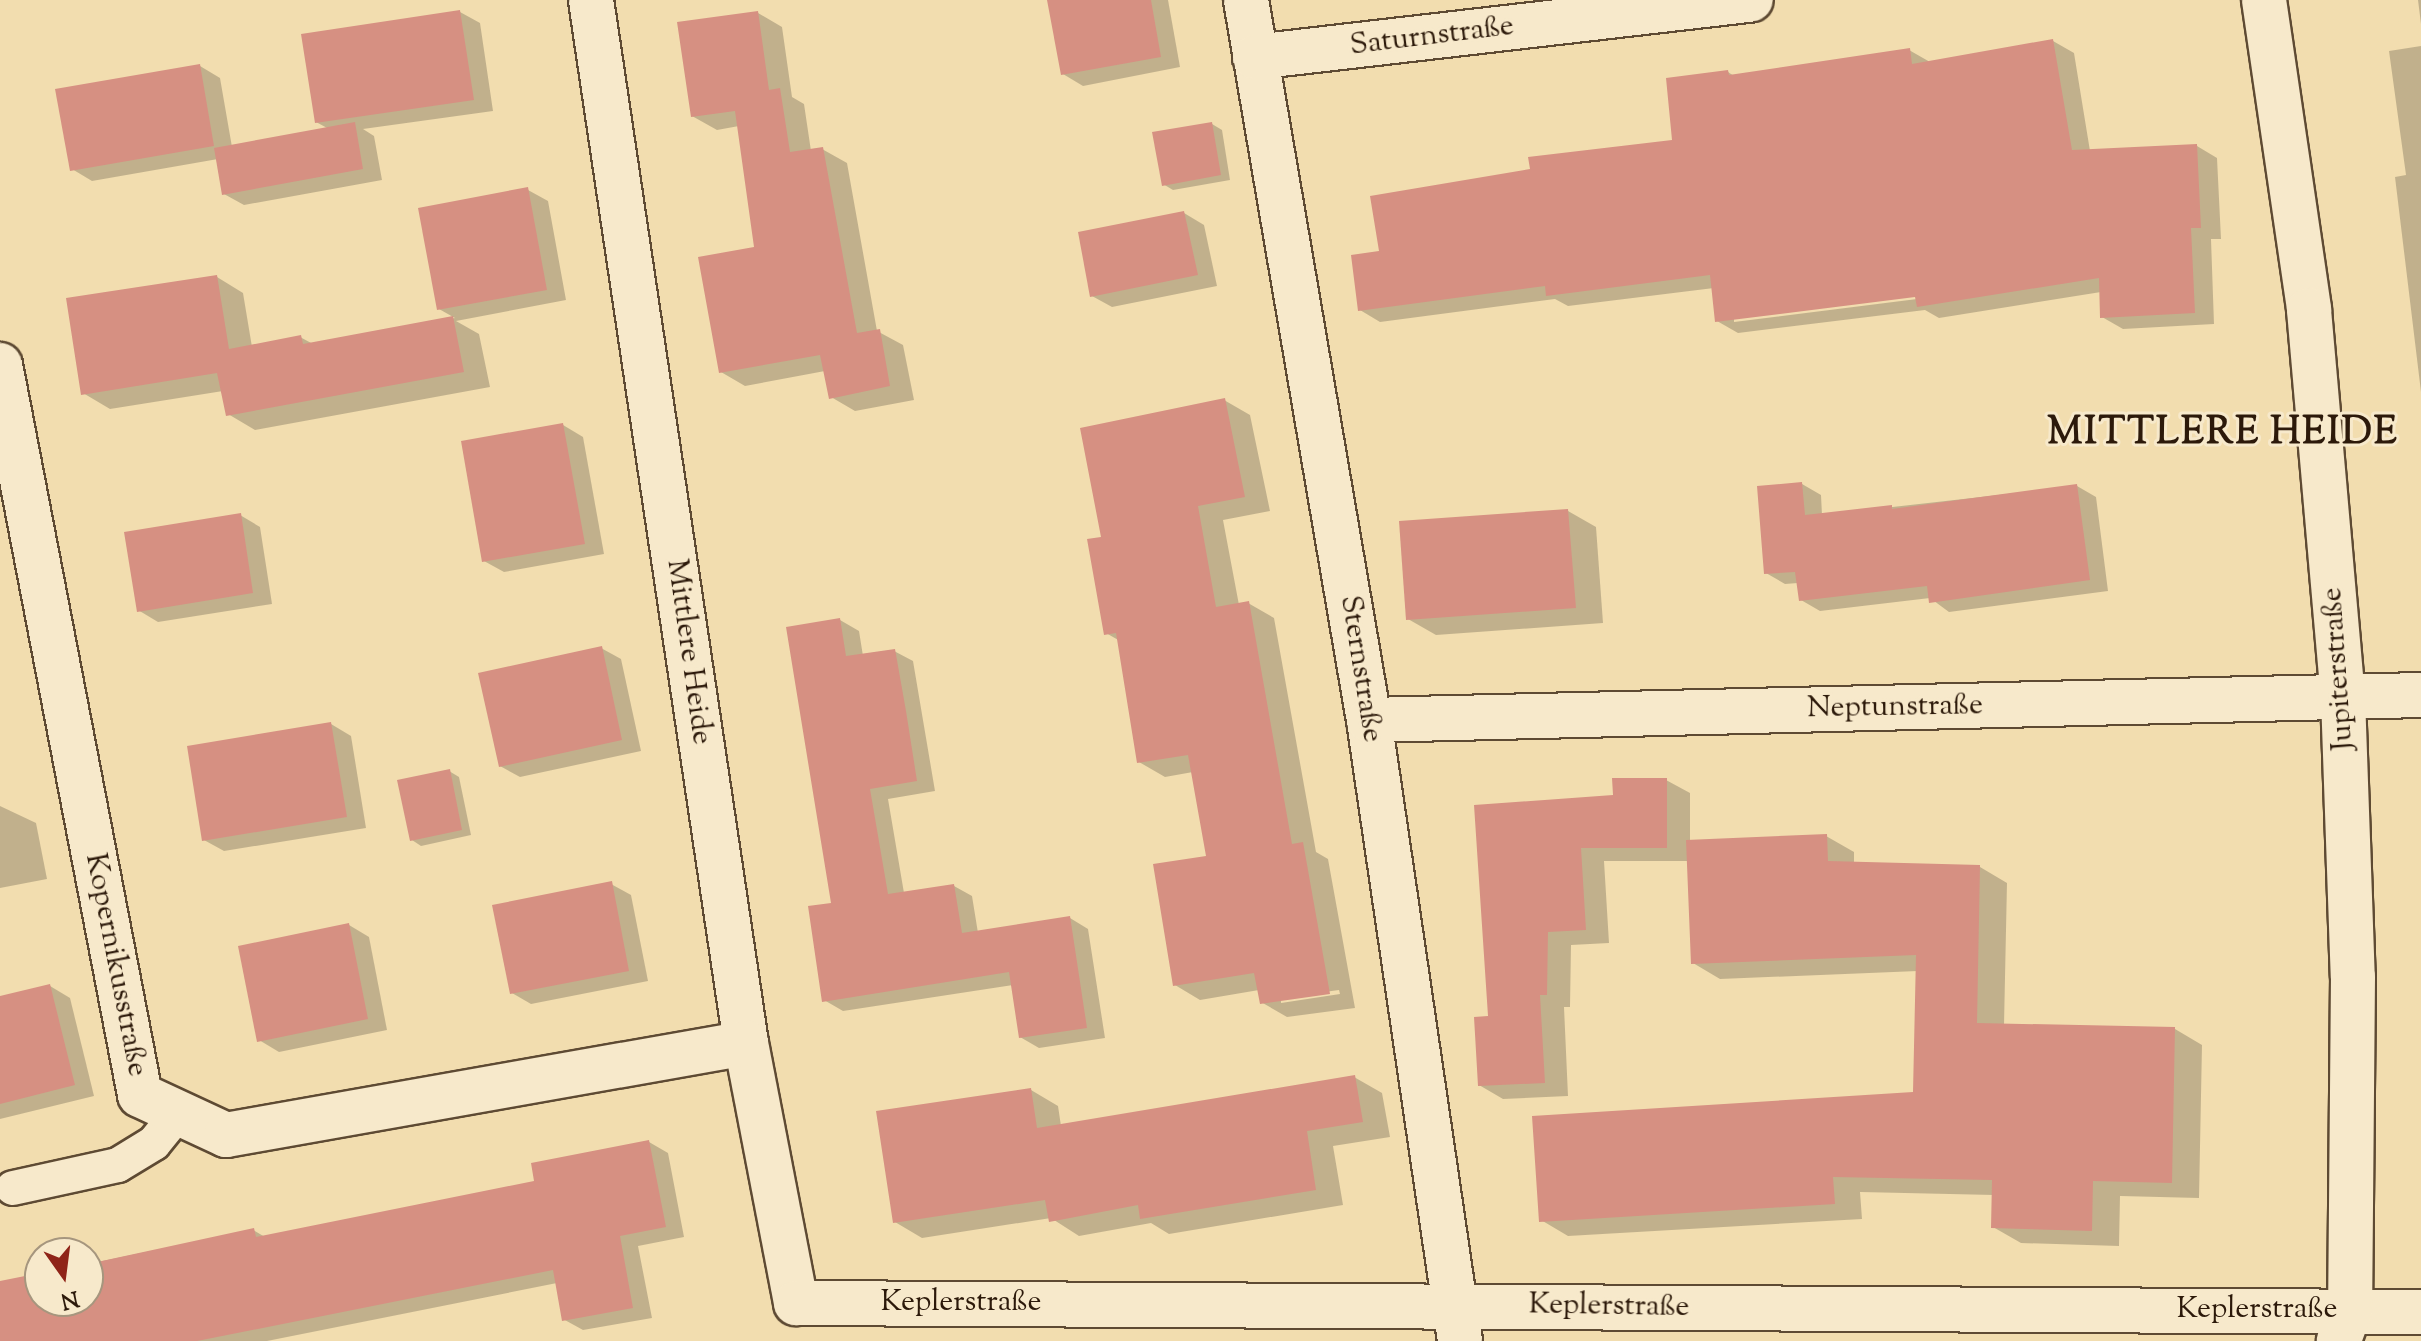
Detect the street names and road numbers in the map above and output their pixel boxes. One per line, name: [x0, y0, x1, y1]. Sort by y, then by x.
street label: Saturnstraße: [1348, 9, 1516, 65]
street label: Mittlere Heide: [657, 557, 719, 747]
street label: Jupiterstraße: [2315, 586, 2363, 752]
street label: Sternstraße: [1331, 593, 1389, 745]
street label: Neptunstraße: [1807, 688, 1983, 728]
street label: Kopernikusstraße: [76, 850, 154, 1080]
street label: Keplerstraße: [881, 1285, 1041, 1321]
street label: Keplerstraße: [1528, 1288, 1690, 1326]
street label: Keplerstraße: [2177, 1292, 2337, 1328]

